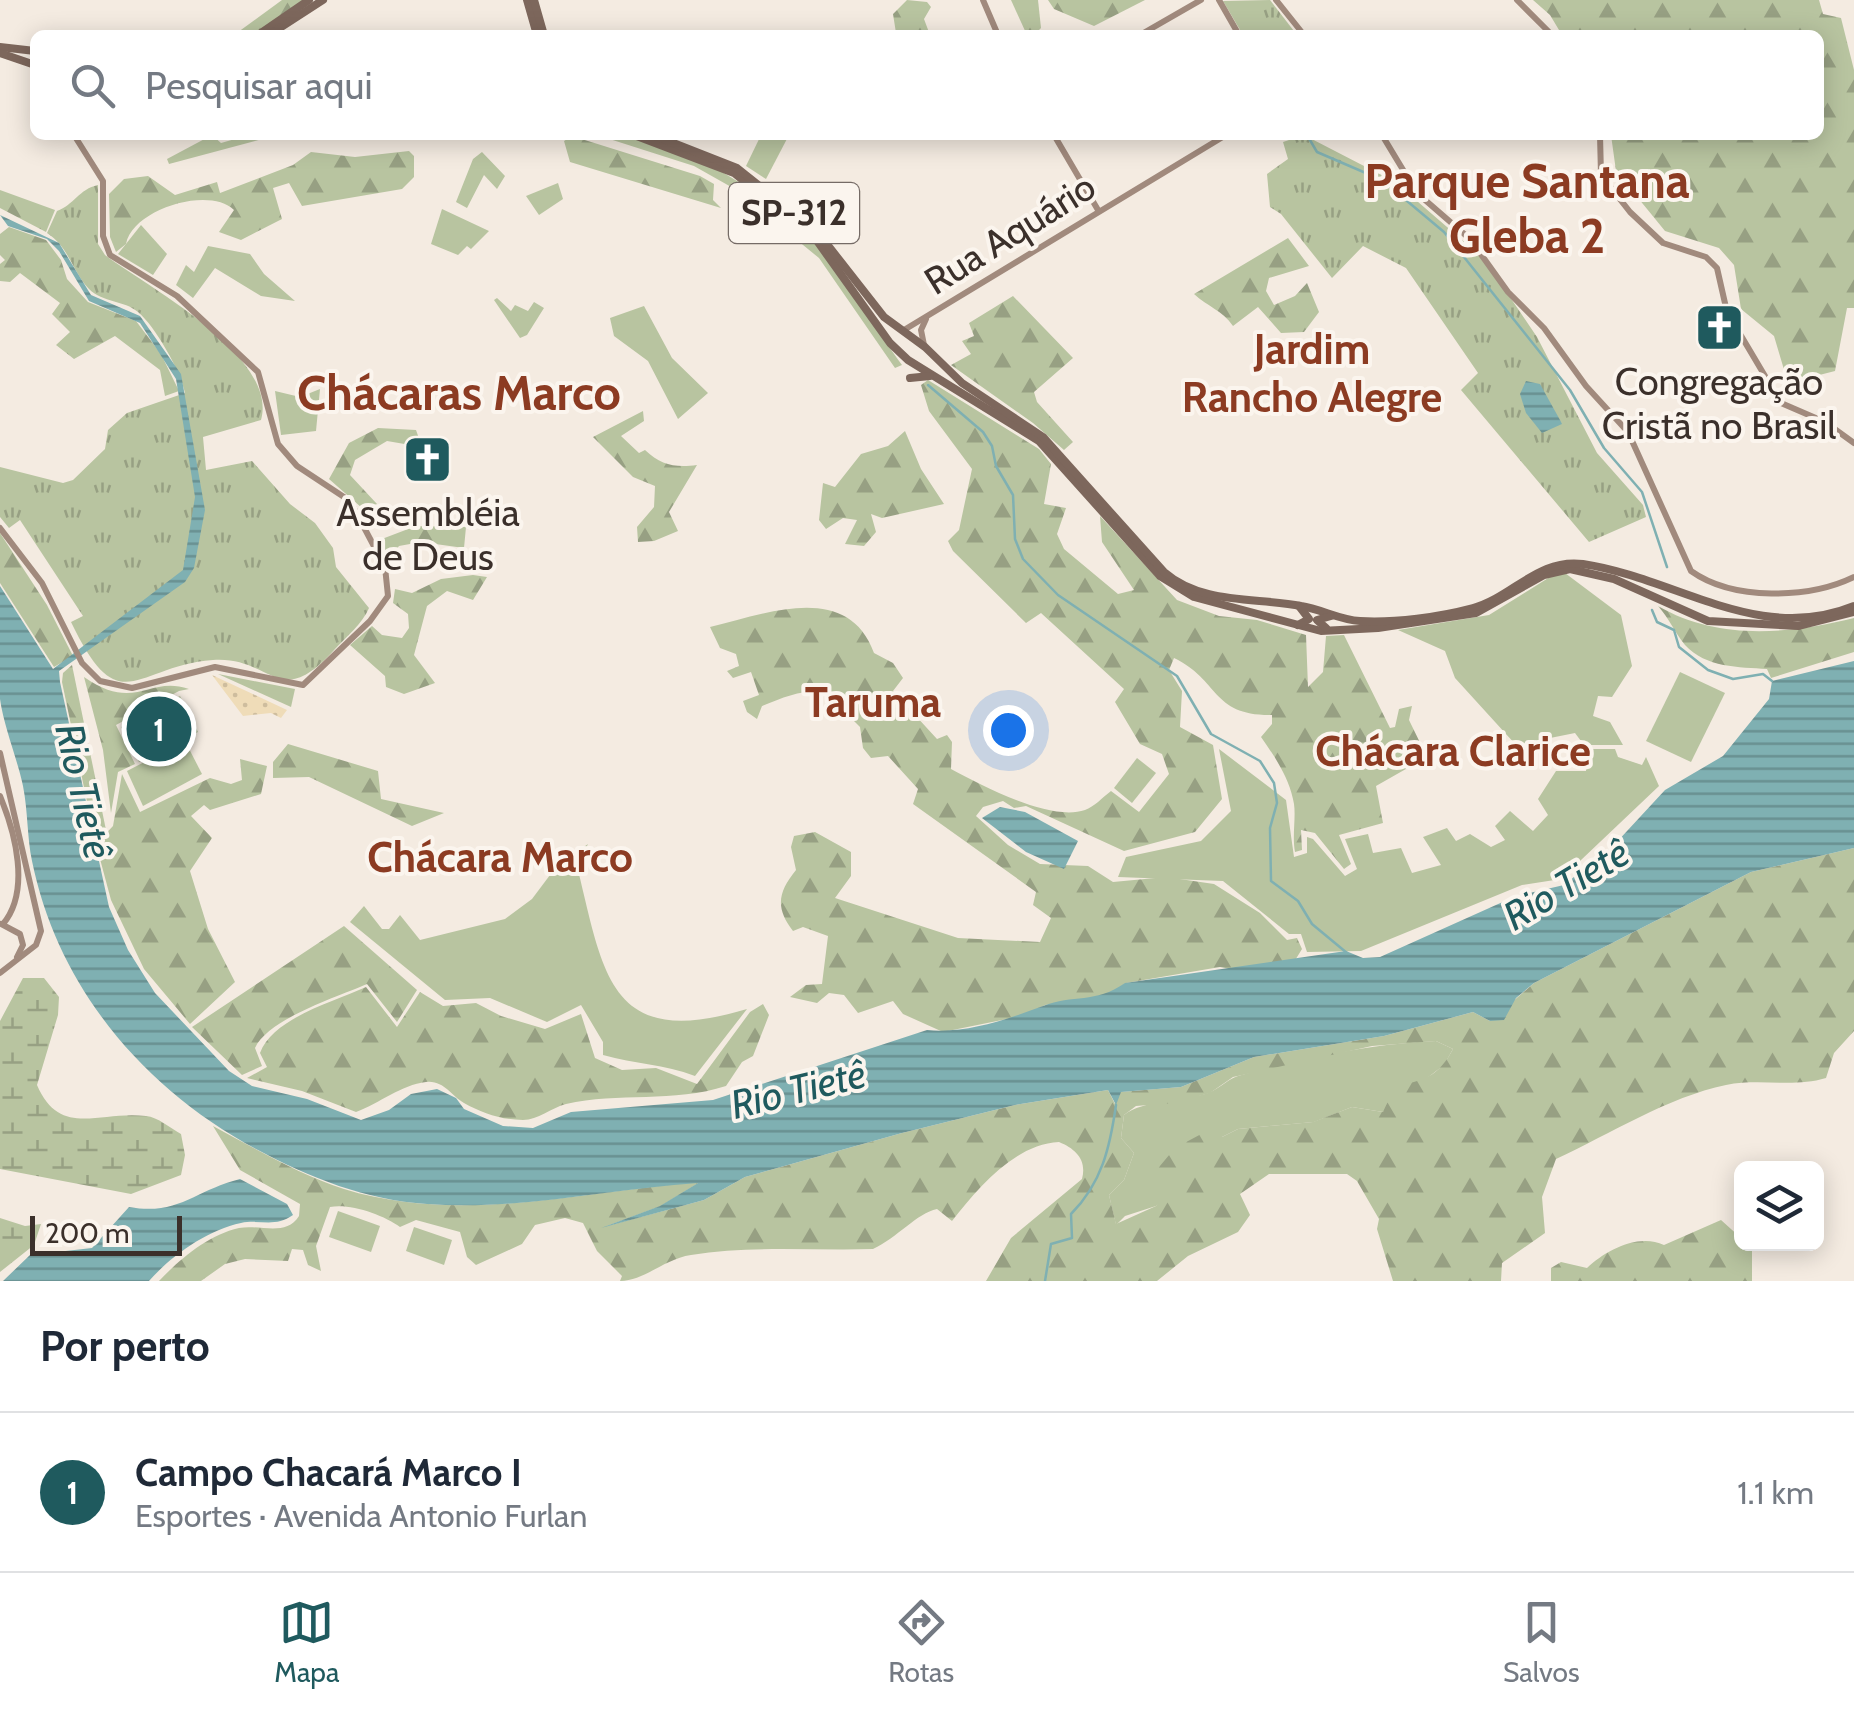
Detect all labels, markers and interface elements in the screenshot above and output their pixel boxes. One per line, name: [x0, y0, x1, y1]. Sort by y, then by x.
search box: [30, 30, 1824, 140]
icon: search: [65, 58, 120, 113]
text: Pesquisar aqui: [145, 62, 372, 109]
district label: Parque Santana Gleba 2: [1364, 152, 1690, 265]
street label: Rua Aquário: [916, 163, 1104, 304]
road number: SP-312: [729, 183, 859, 243]
church icon: Congregação Cristã no Brasil: [1693, 302, 1745, 354]
district label: Jardim Rancho Alegre: [1182, 323, 1442, 423]
place label: Congregação Cristã no Brasil: [1602, 358, 1836, 449]
district label: Chácaras Marco: [297, 364, 621, 422]
church icon: Assembléia de Deus: [402, 433, 454, 485]
place label: Assembléia de Deus: [336, 489, 520, 580]
district label: Taruma: [805, 676, 941, 728]
pin: 1: [126, 692, 192, 766]
your location: [983, 705, 1034, 756]
water label: Rio Tietê: [45, 718, 124, 863]
district label: Chácara Clarice: [1315, 725, 1591, 777]
water label: Rio Tietê: [1494, 827, 1637, 940]
district label: Chácara Marco: [367, 831, 633, 883]
water label: Rio Tietê: [725, 1048, 870, 1129]
map controls: [1734, 1161, 1824, 1251]
button: layers: [1734, 1161, 1824, 1251]
scale bar: [30, 1211, 182, 1256]
text: 200 m: [45, 1216, 130, 1250]
text: Por perto: [40, 1320, 210, 1372]
text: Campo Chacará Marco I: [135, 1449, 522, 1496]
text: 1: [67, 1473, 78, 1512]
text: 1.1 km: [1737, 1473, 1814, 1512]
text: Esportes · Avenida Antonio Furlan: [135, 1496, 587, 1535]
tab: Mapa: [274, 1595, 339, 1689]
tab: Rotas: [888, 1595, 954, 1689]
tab: Salvos: [1503, 1595, 1580, 1689]

